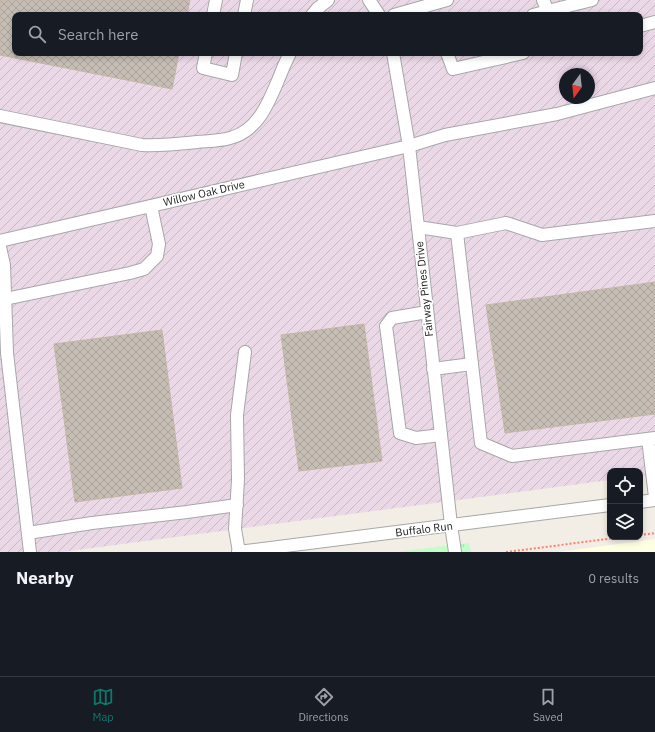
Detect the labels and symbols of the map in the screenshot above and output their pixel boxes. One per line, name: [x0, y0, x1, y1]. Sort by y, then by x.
north arrow: [559, 68, 595, 104]
street label: Willow Oak Drive: [162, 177, 246, 209]
street label: Fairway Pines Drive: [412, 241, 436, 337]
street label: Buffalo Run: [395, 519, 453, 539]

